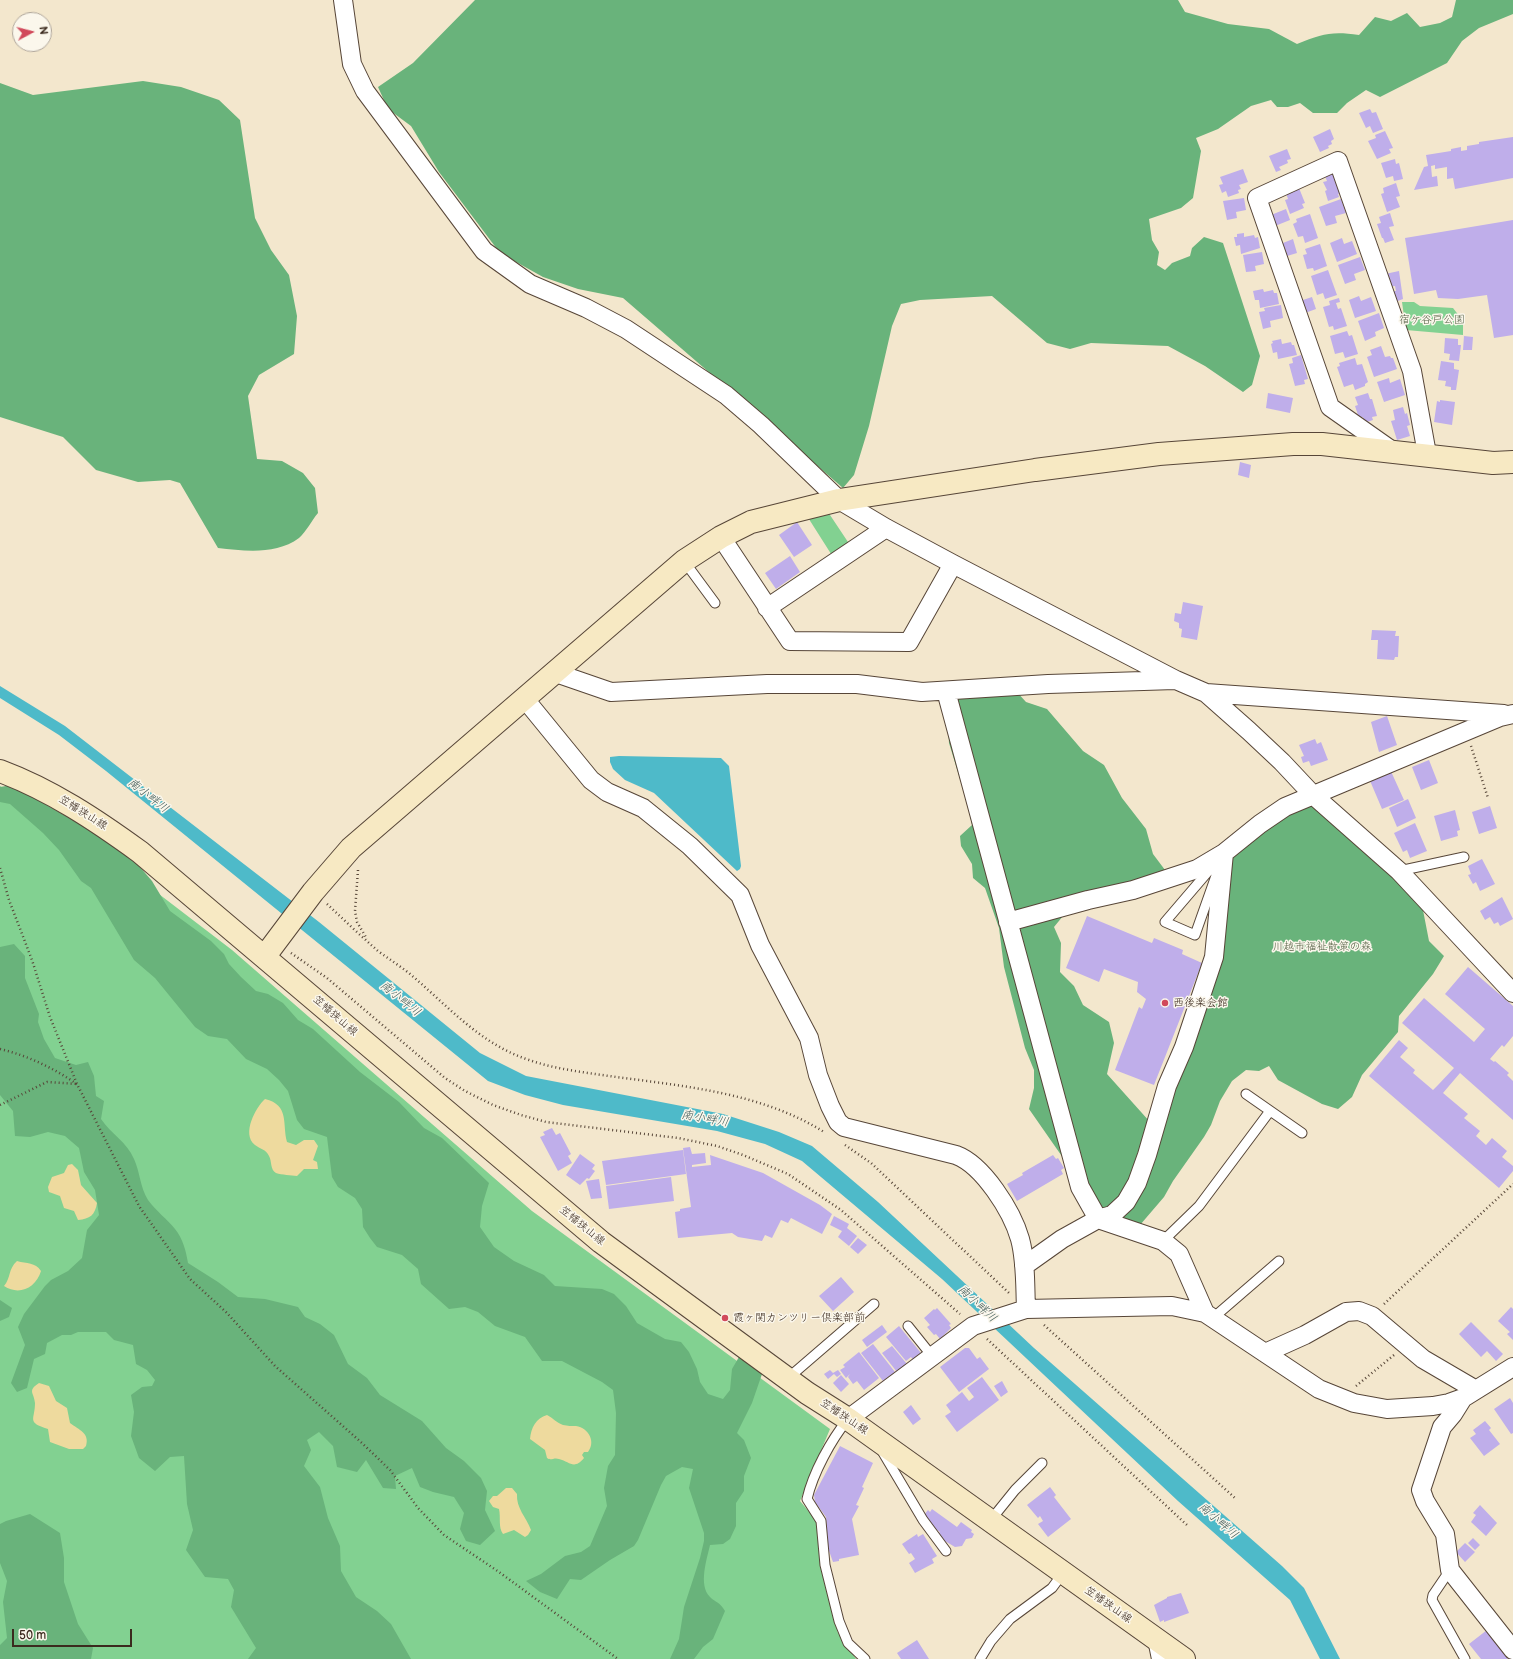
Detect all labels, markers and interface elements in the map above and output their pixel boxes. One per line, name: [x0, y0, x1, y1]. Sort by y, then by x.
north arrow: [12, 12, 52, 52]
text: N: [36, 26, 50, 35]
park label: 宿ケ谷戸公園: [1399, 313, 1465, 327]
water label: 南小畔川: [125, 776, 171, 816]
street label: 笠幡狭山線: [56, 793, 110, 833]
park label: 川越市福祉散策の森: [1273, 940, 1371, 954]
water label: 南小畔川: [377, 978, 423, 1020]
street label: 笠幡狭山線: [310, 993, 360, 1039]
place label: 西後楽会館: [1173, 996, 1228, 1010]
marker: 西後楽会館: [1160, 998, 1170, 1008]
water label: 南小畔川: [680, 1108, 730, 1130]
street label: 笠幡狭山線: [556, 1204, 608, 1248]
water label: 南小畔川: [955, 1282, 999, 1326]
place label: 霞ヶ関カンツリー倶楽部前: [733, 1311, 865, 1325]
marker: 霞ヶ関カンツリー倶楽部前: [720, 1313, 730, 1323]
street label: 笠幡狭山線: [818, 1396, 870, 1438]
water label: 南小畔川: [1195, 1500, 1241, 1542]
street label: 笠幡狭山線: [1082, 1584, 1134, 1626]
scale bar: [14, 1621, 134, 1647]
text: 50 m: [19, 1628, 46, 1643]

